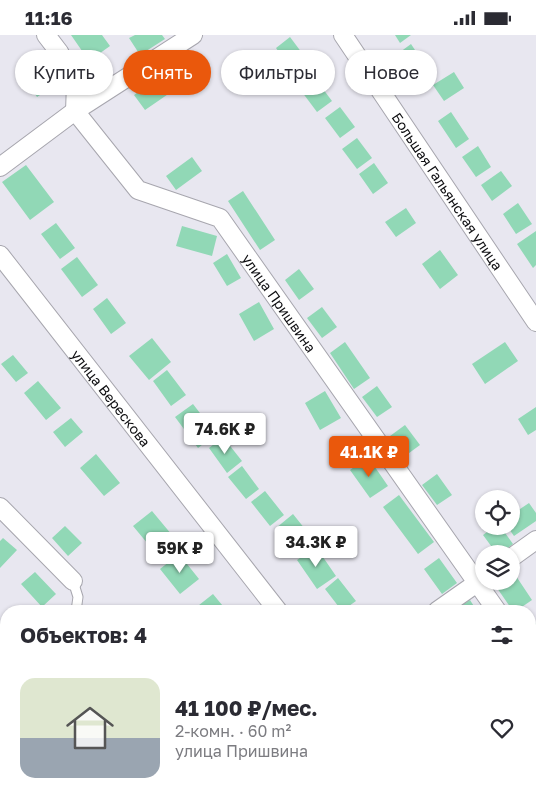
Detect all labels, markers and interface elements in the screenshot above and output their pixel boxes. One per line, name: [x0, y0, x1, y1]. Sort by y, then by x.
text: 11:16: [25, 6, 73, 29]
chip: Купить: [15, 50, 113, 95]
chip: Снять: [123, 50, 211, 95]
chip: Фильтры: [221, 50, 335, 95]
chip: Новое: [345, 50, 437, 95]
street label: Большая Гальянская улица: [389, 109, 507, 273]
street label: улица Пришвина: [239, 250, 320, 355]
street label: улица Верескова: [68, 346, 155, 450]
pin: 74.6K ₽: [179, 413, 271, 455]
text: 74.6K ₽: [195, 419, 255, 439]
pin: 41.1K ₽: [323, 435, 415, 478]
text: 41.1K ₽: [340, 442, 398, 462]
map controls: [475, 490, 520, 590]
button: locate: [475, 490, 520, 535]
pin: 34.3K ₽: [270, 525, 362, 568]
pin: 59K ₽: [145, 531, 215, 574]
text: 34.3K ₽: [285, 532, 347, 552]
text: 59K ₽: [157, 538, 203, 558]
button: layers: [475, 545, 520, 590]
icon: filters: [488, 621, 516, 649]
text: Объектов: 4: [20, 622, 147, 648]
text: 41 100 ₽/мес.: [175, 695, 318, 721]
icon: home: [60, 698, 120, 758]
icon: heart: [488, 714, 516, 742]
text: 2-комн. · 60 m²: [175, 721, 291, 741]
text: улица Пришвина: [175, 741, 308, 761]

